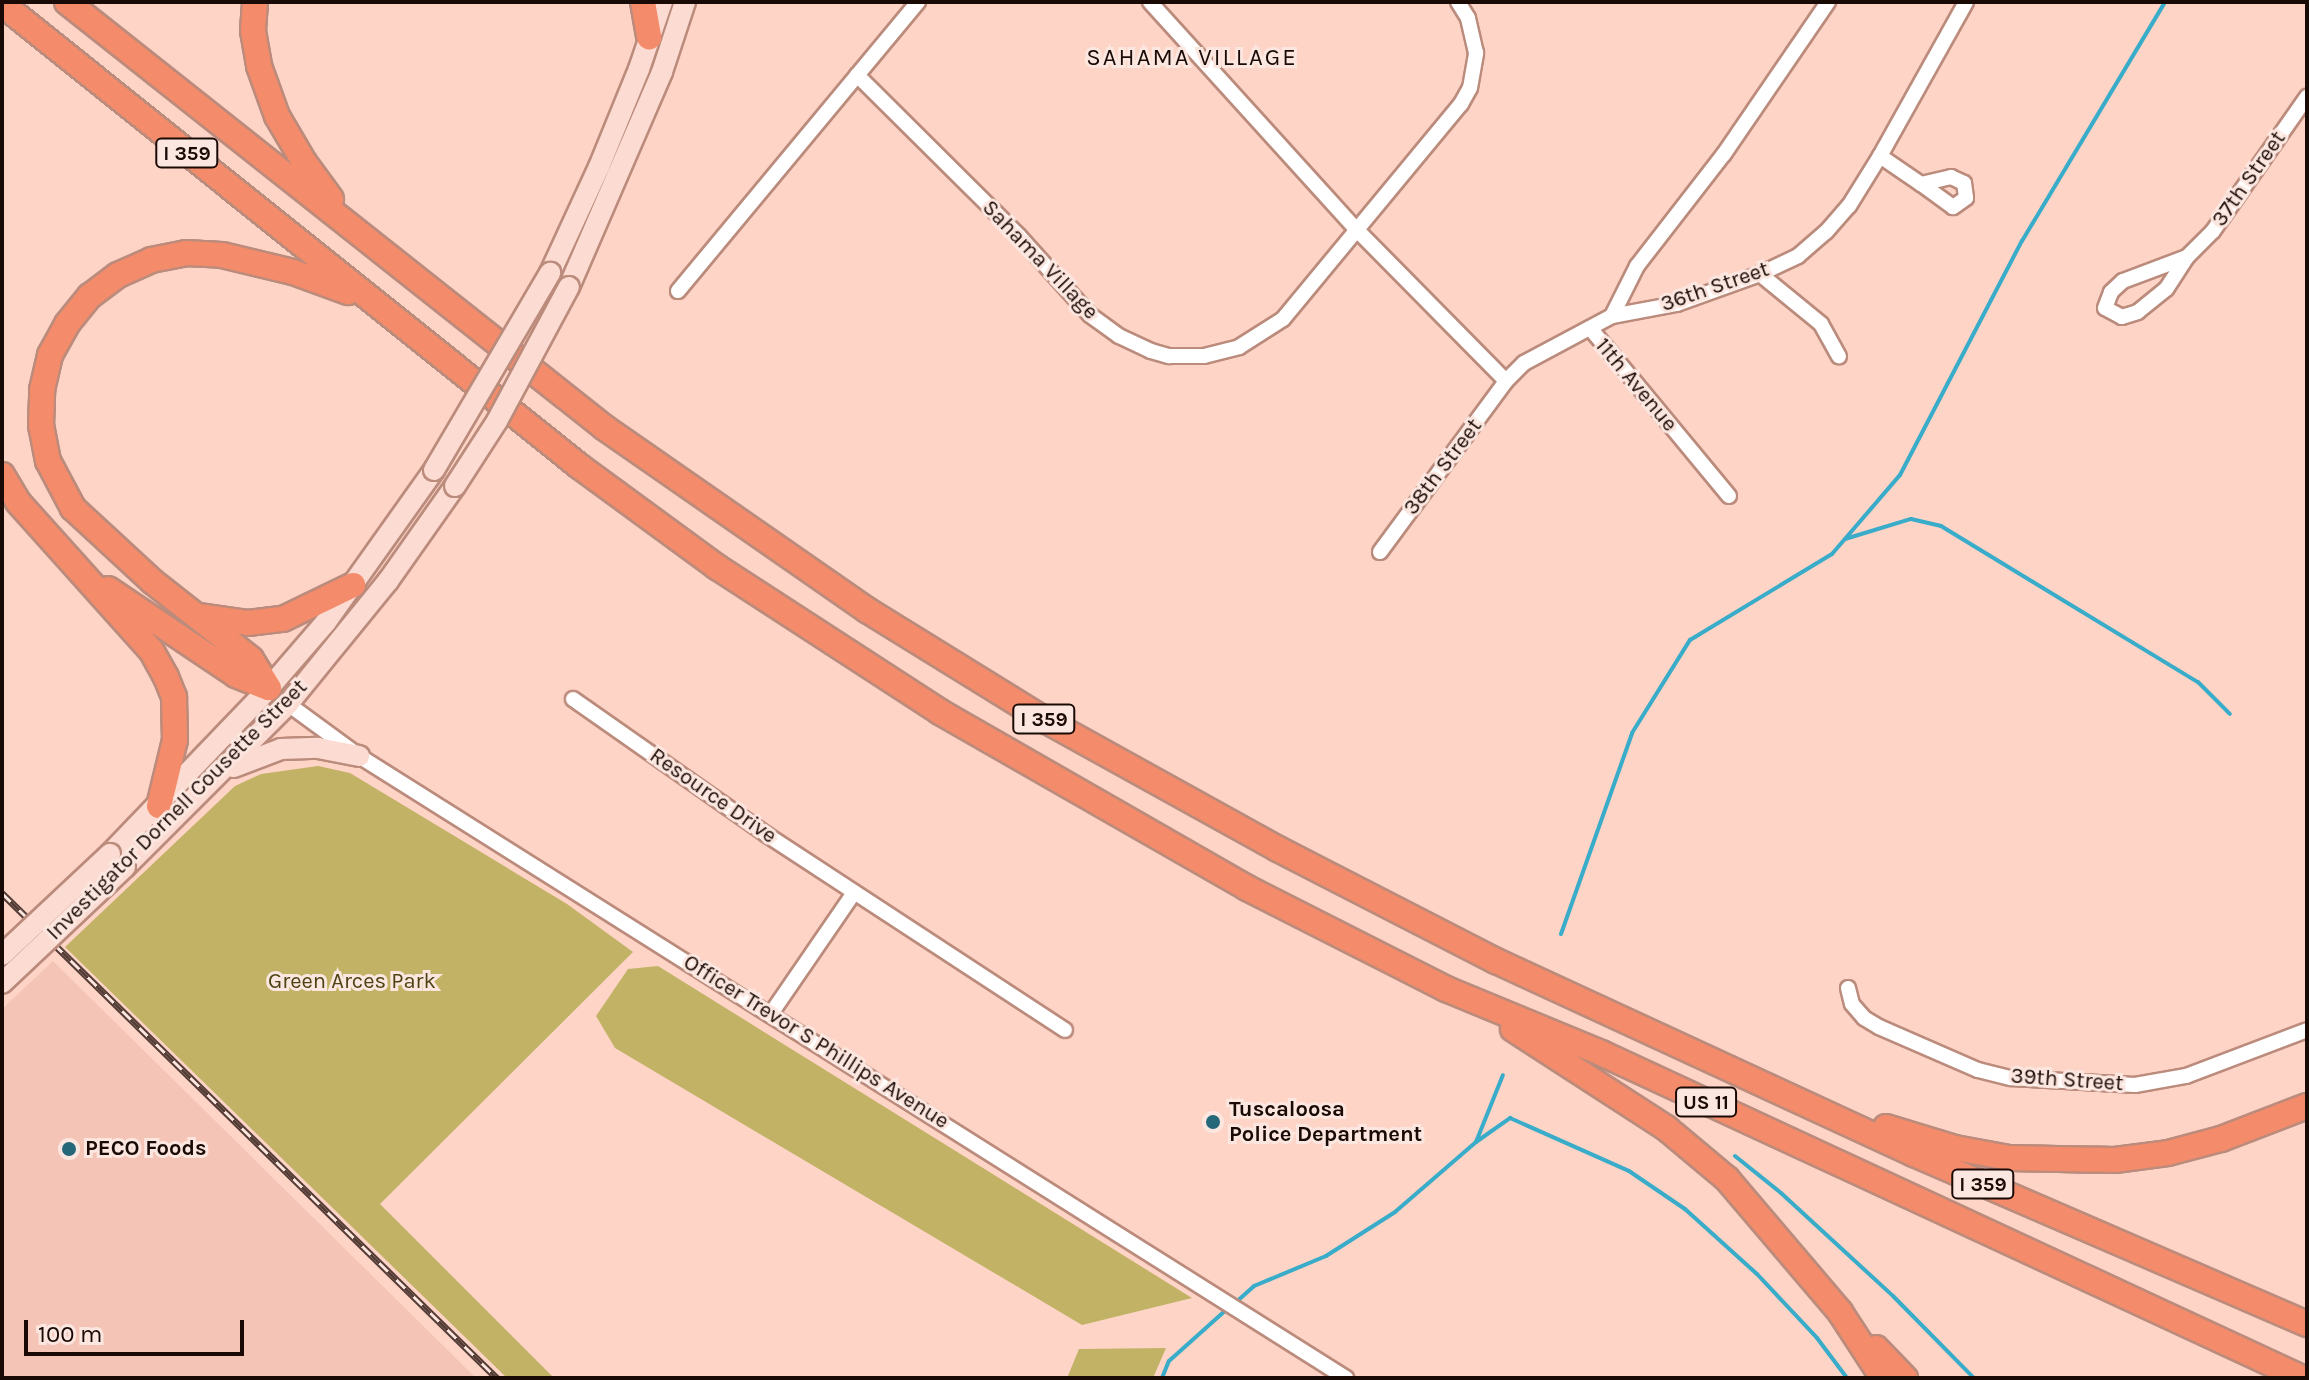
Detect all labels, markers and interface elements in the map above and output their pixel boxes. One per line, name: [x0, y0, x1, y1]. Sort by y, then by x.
district label: SAHAMA VILLAGE: [1086, 44, 1298, 72]
street label: 37th Street: [2207, 126, 2291, 232]
road number: I 359: [155, 137, 219, 169]
street label: Sahama Village: [976, 195, 1104, 325]
street label: 36th Street: [1657, 256, 1773, 318]
street label: 11th Avenue: [1589, 333, 1683, 437]
street label: 38th Street: [1398, 414, 1488, 520]
street label: Investigator Dornell Cousette Street: [41, 674, 313, 946]
road number: I 359: [1012, 703, 1076, 735]
street label: Resource Drive: [644, 742, 782, 850]
street label: Officer Trevor S Phillips Avenue: [678, 949, 954, 1135]
park label: Green Arces Park: [268, 969, 436, 995]
street label: 39th Street: [2010, 1063, 2124, 1097]
road number: US 11: [1674, 1086, 1738, 1118]
place label: Tuscaloosa Police Department: [1229, 1096, 1422, 1148]
marker: Tuscaloosa Police Department: [1204, 1113, 1222, 1131]
place label: PECO Foods: [85, 1136, 207, 1162]
marker: PECO Foods: [60, 1140, 78, 1158]
road number: I 359: [1951, 1168, 2015, 1200]
scale bar: [28, 1304, 248, 1354]
text: 100 m: [38, 1320, 103, 1348]

